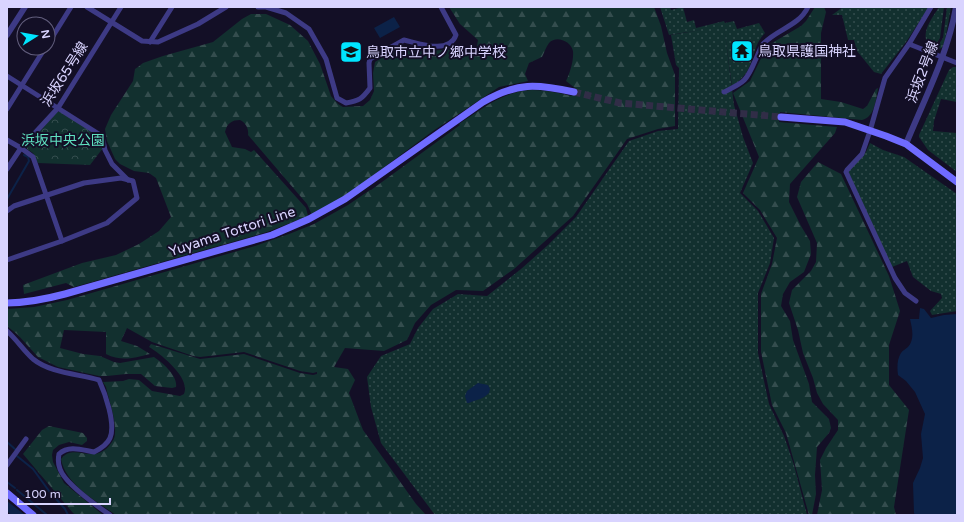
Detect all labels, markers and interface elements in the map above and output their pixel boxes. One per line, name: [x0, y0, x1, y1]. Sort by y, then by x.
north arrow: [16, 16, 56, 56]
text: N: [38, 29, 53, 40]
temple icon: 鳥取県護国神社: [729, 38, 755, 64]
street label: 浜坂65号線: [37, 39, 92, 110]
school or university icon: 鳥取市立中ノ郷中学校: [338, 39, 364, 65]
street label: 浜坂2号線: [903, 39, 942, 105]
place label: 鳥取県護国神社: [758, 43, 856, 60]
place label: 鳥取市立中ノ郷中学校: [366, 44, 506, 61]
park label: 浜坂中央公園: [21, 132, 105, 149]
street label: Yuyama Tottori Line: [167, 203, 298, 260]
scale bar: [18, 480, 110, 506]
text: 100 m: [24, 487, 61, 501]

